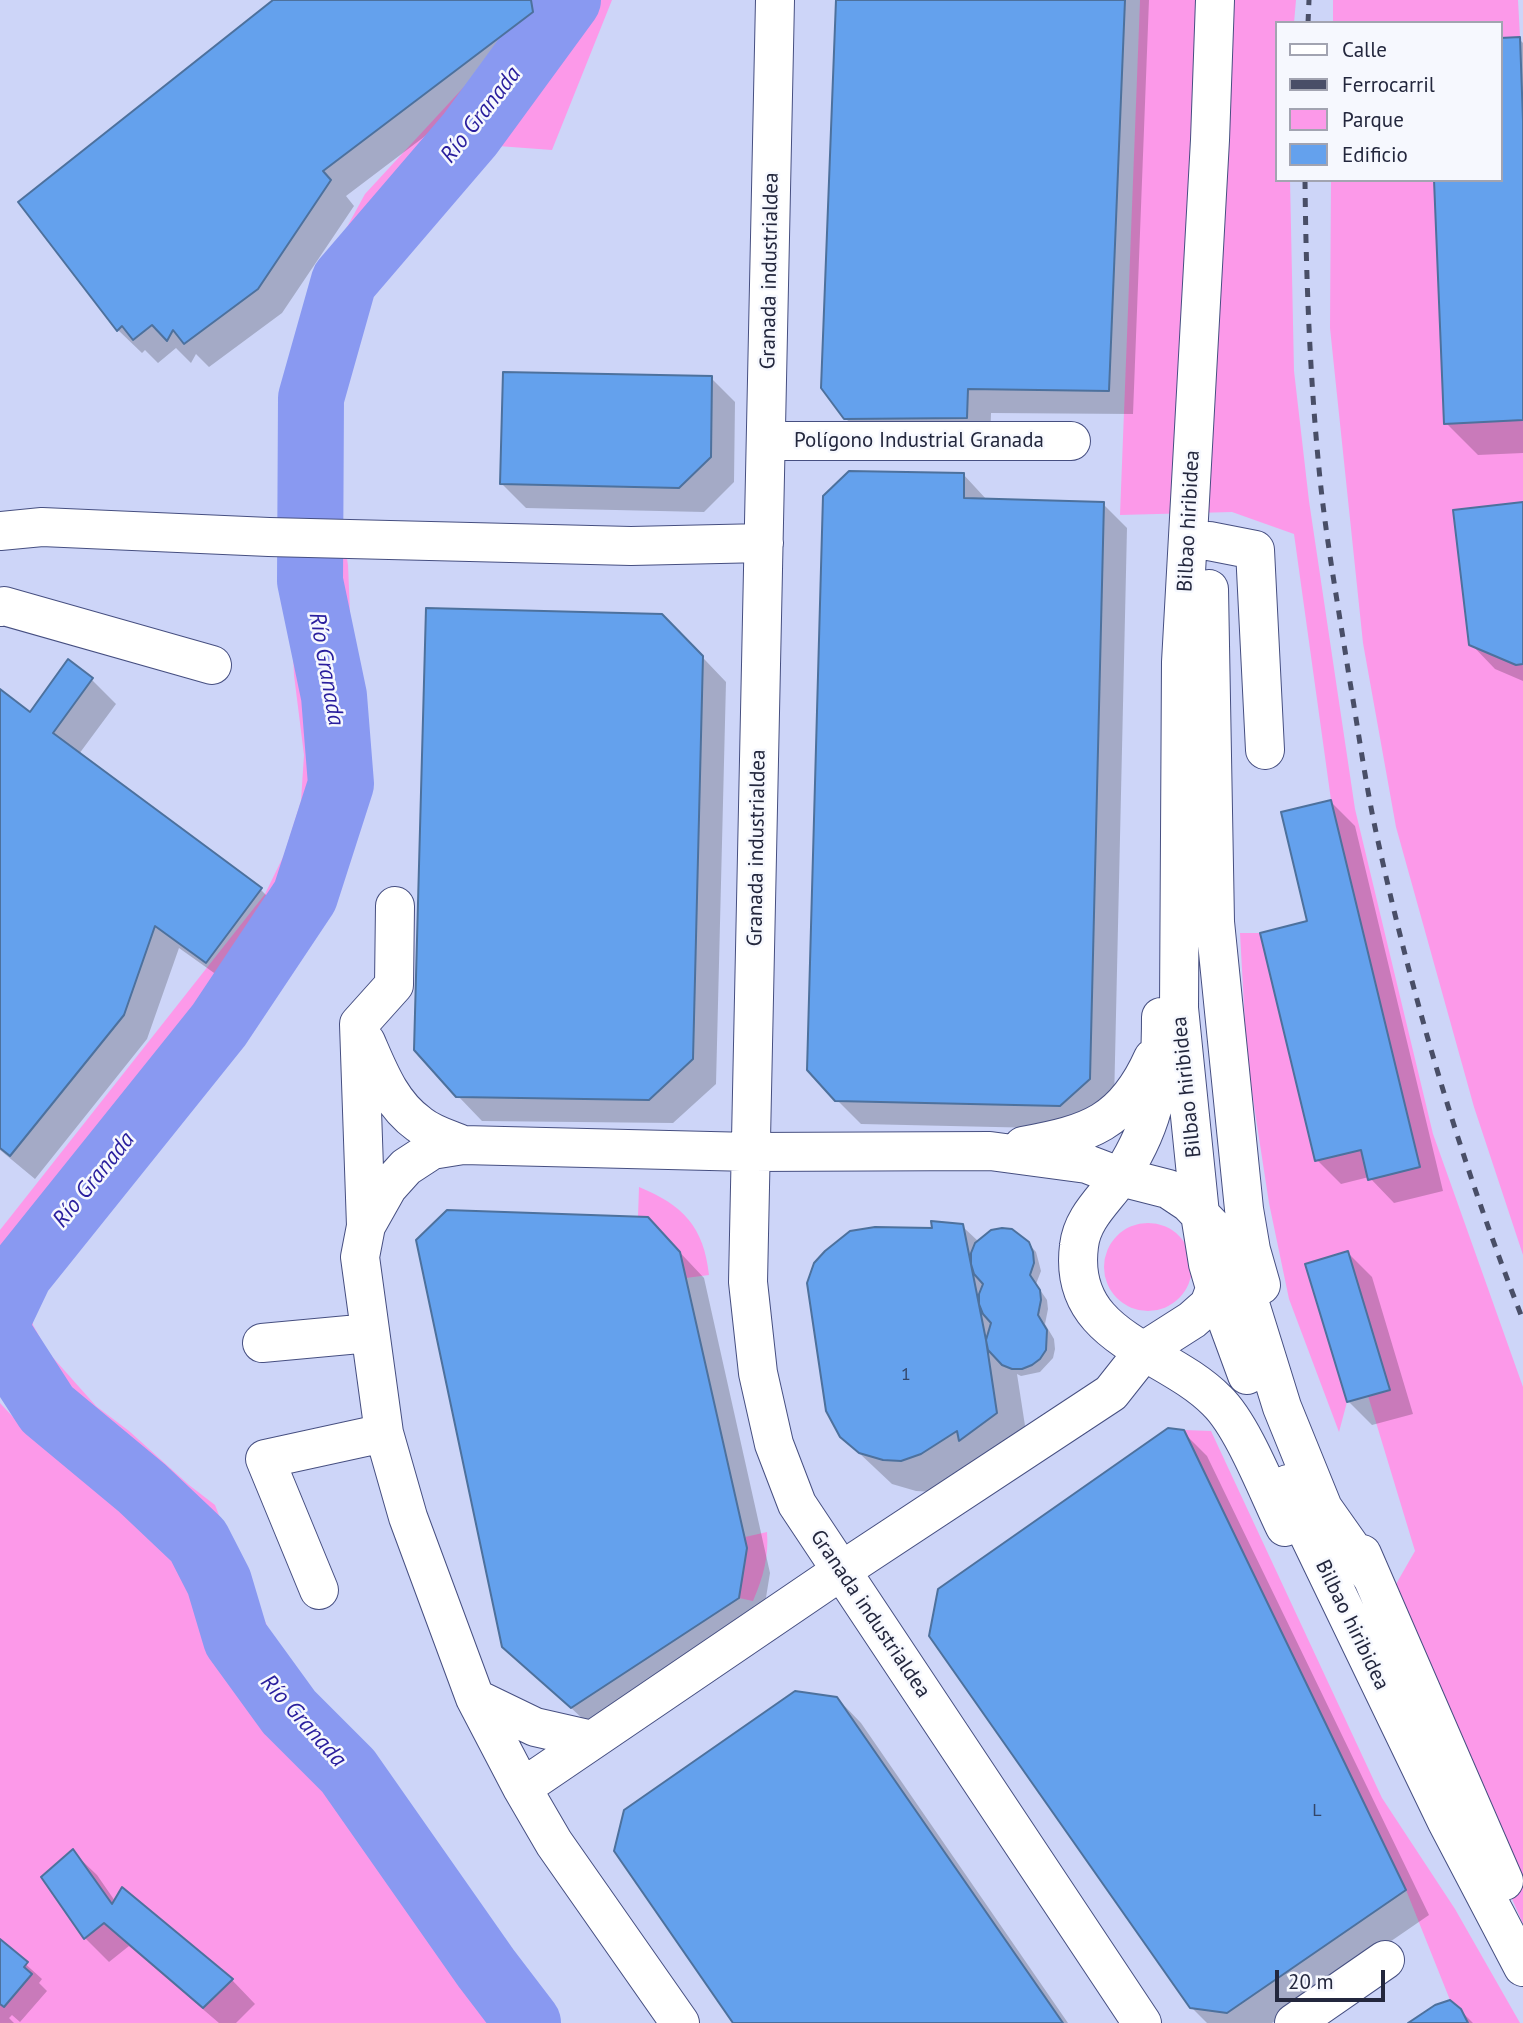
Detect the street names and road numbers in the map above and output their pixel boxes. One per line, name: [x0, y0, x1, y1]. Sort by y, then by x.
street label: Granada industrialdea: [756, 172, 784, 370]
street label: Polígono Industrial Granada: [794, 428, 1044, 454]
street label: Bilbao hiribidea: [1173, 449, 1205, 593]
street label: Granada industrialdea: [743, 749, 771, 947]
street label: Bilbao hiribidea: [1167, 1015, 1207, 1159]
street label: Granada industrialdea: [804, 1525, 936, 1703]
street label: Bilbao hiribidea: [1310, 1556, 1394, 1694]

